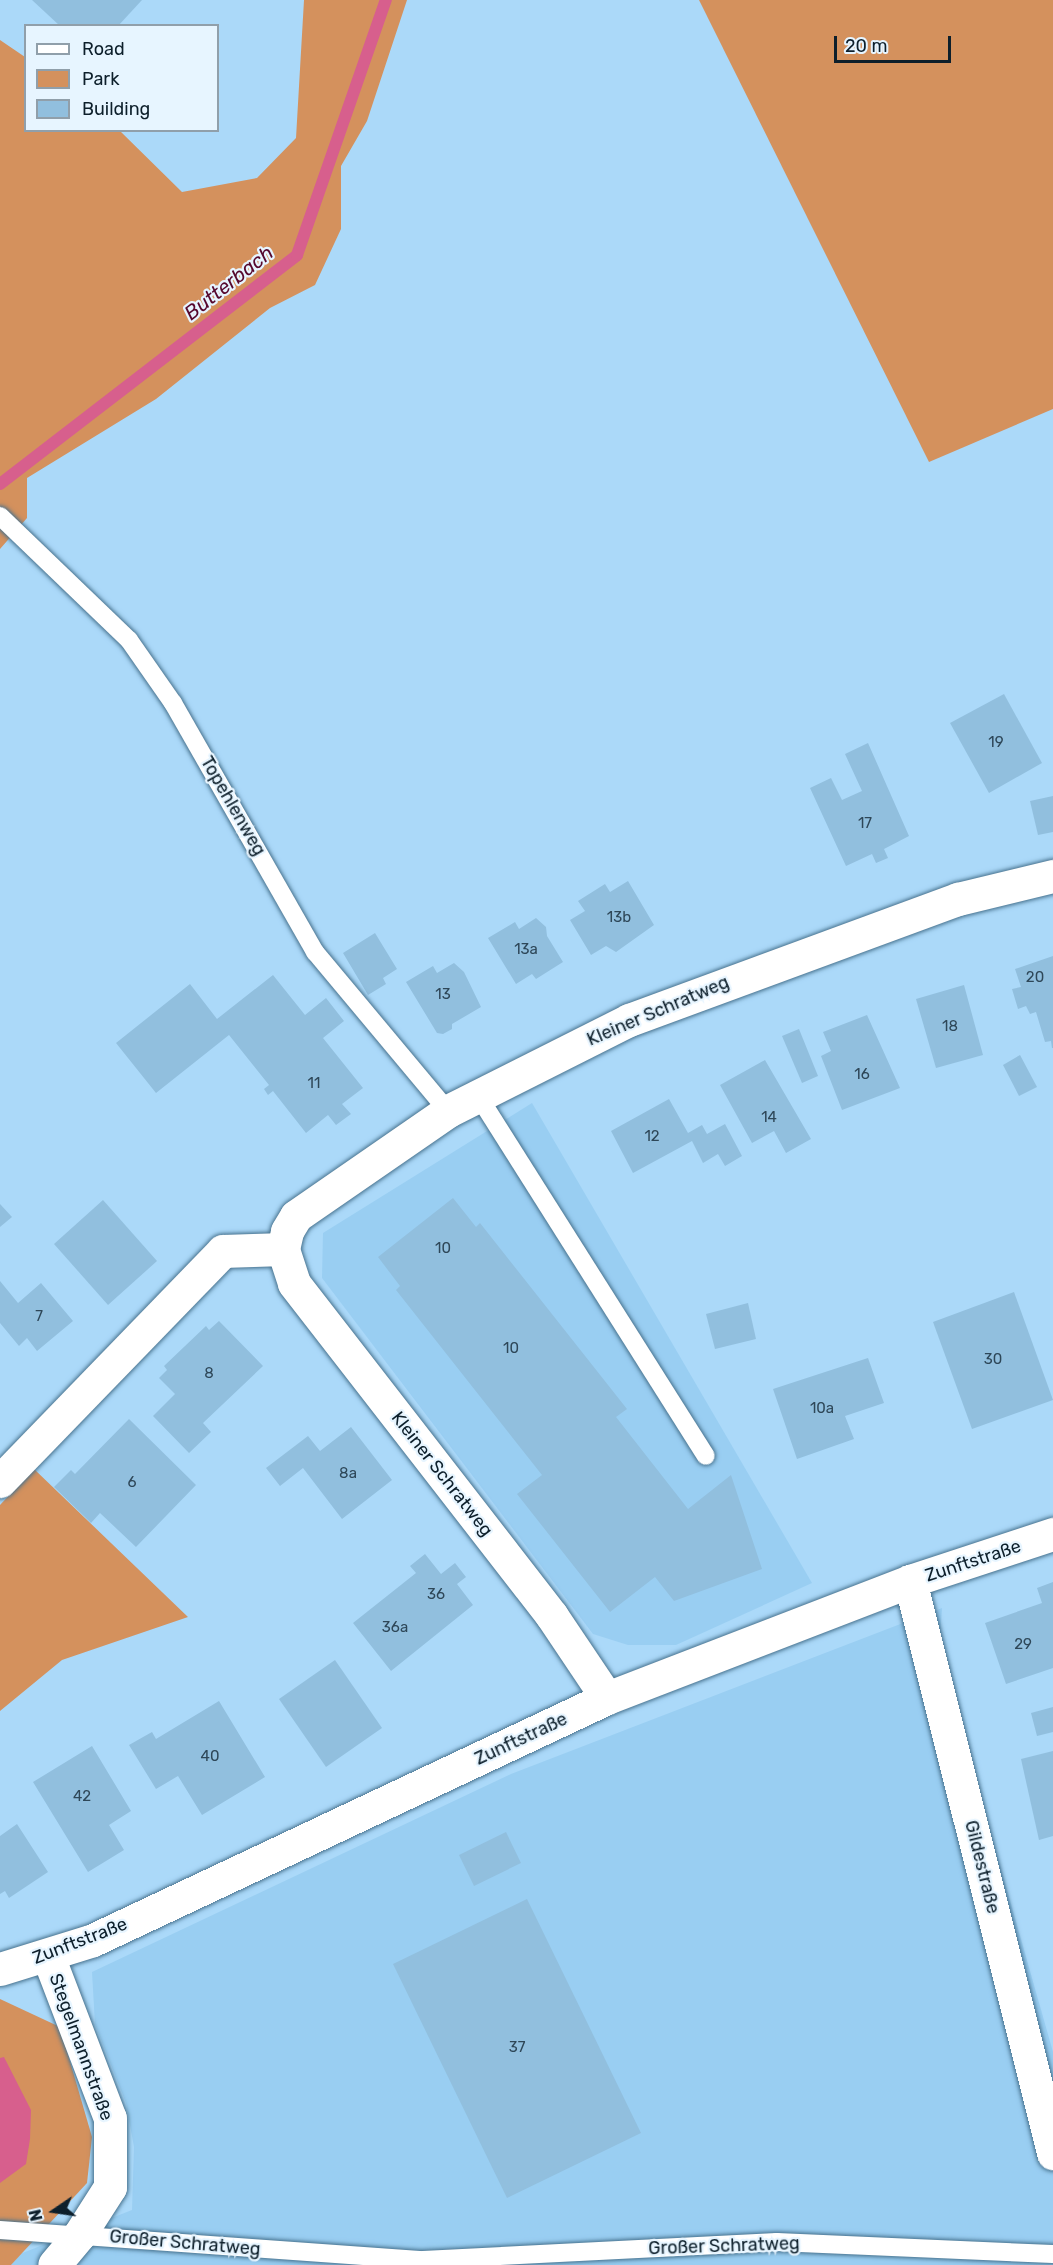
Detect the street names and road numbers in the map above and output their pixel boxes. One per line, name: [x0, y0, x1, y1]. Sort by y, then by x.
street label: Topehlenweg: [196, 753, 270, 859]
street label: Kleiner Schratweg: [584, 971, 732, 1051]
street label: Kleiner Schratweg: [387, 1407, 497, 1541]
street label: Zunftstraße: [922, 1535, 1024, 1587]
street label: Zunftstraße: [471, 1708, 571, 1770]
street label: Gildestraße: [960, 1818, 1004, 1916]
street label: Zunftstraße: [30, 1913, 130, 1969]
street label: Stegelmannstraße: [44, 1971, 118, 2123]
street label: Großer Schratweg: [108, 2226, 262, 2260]
street label: Großer Schratweg: [648, 2233, 800, 2259]

